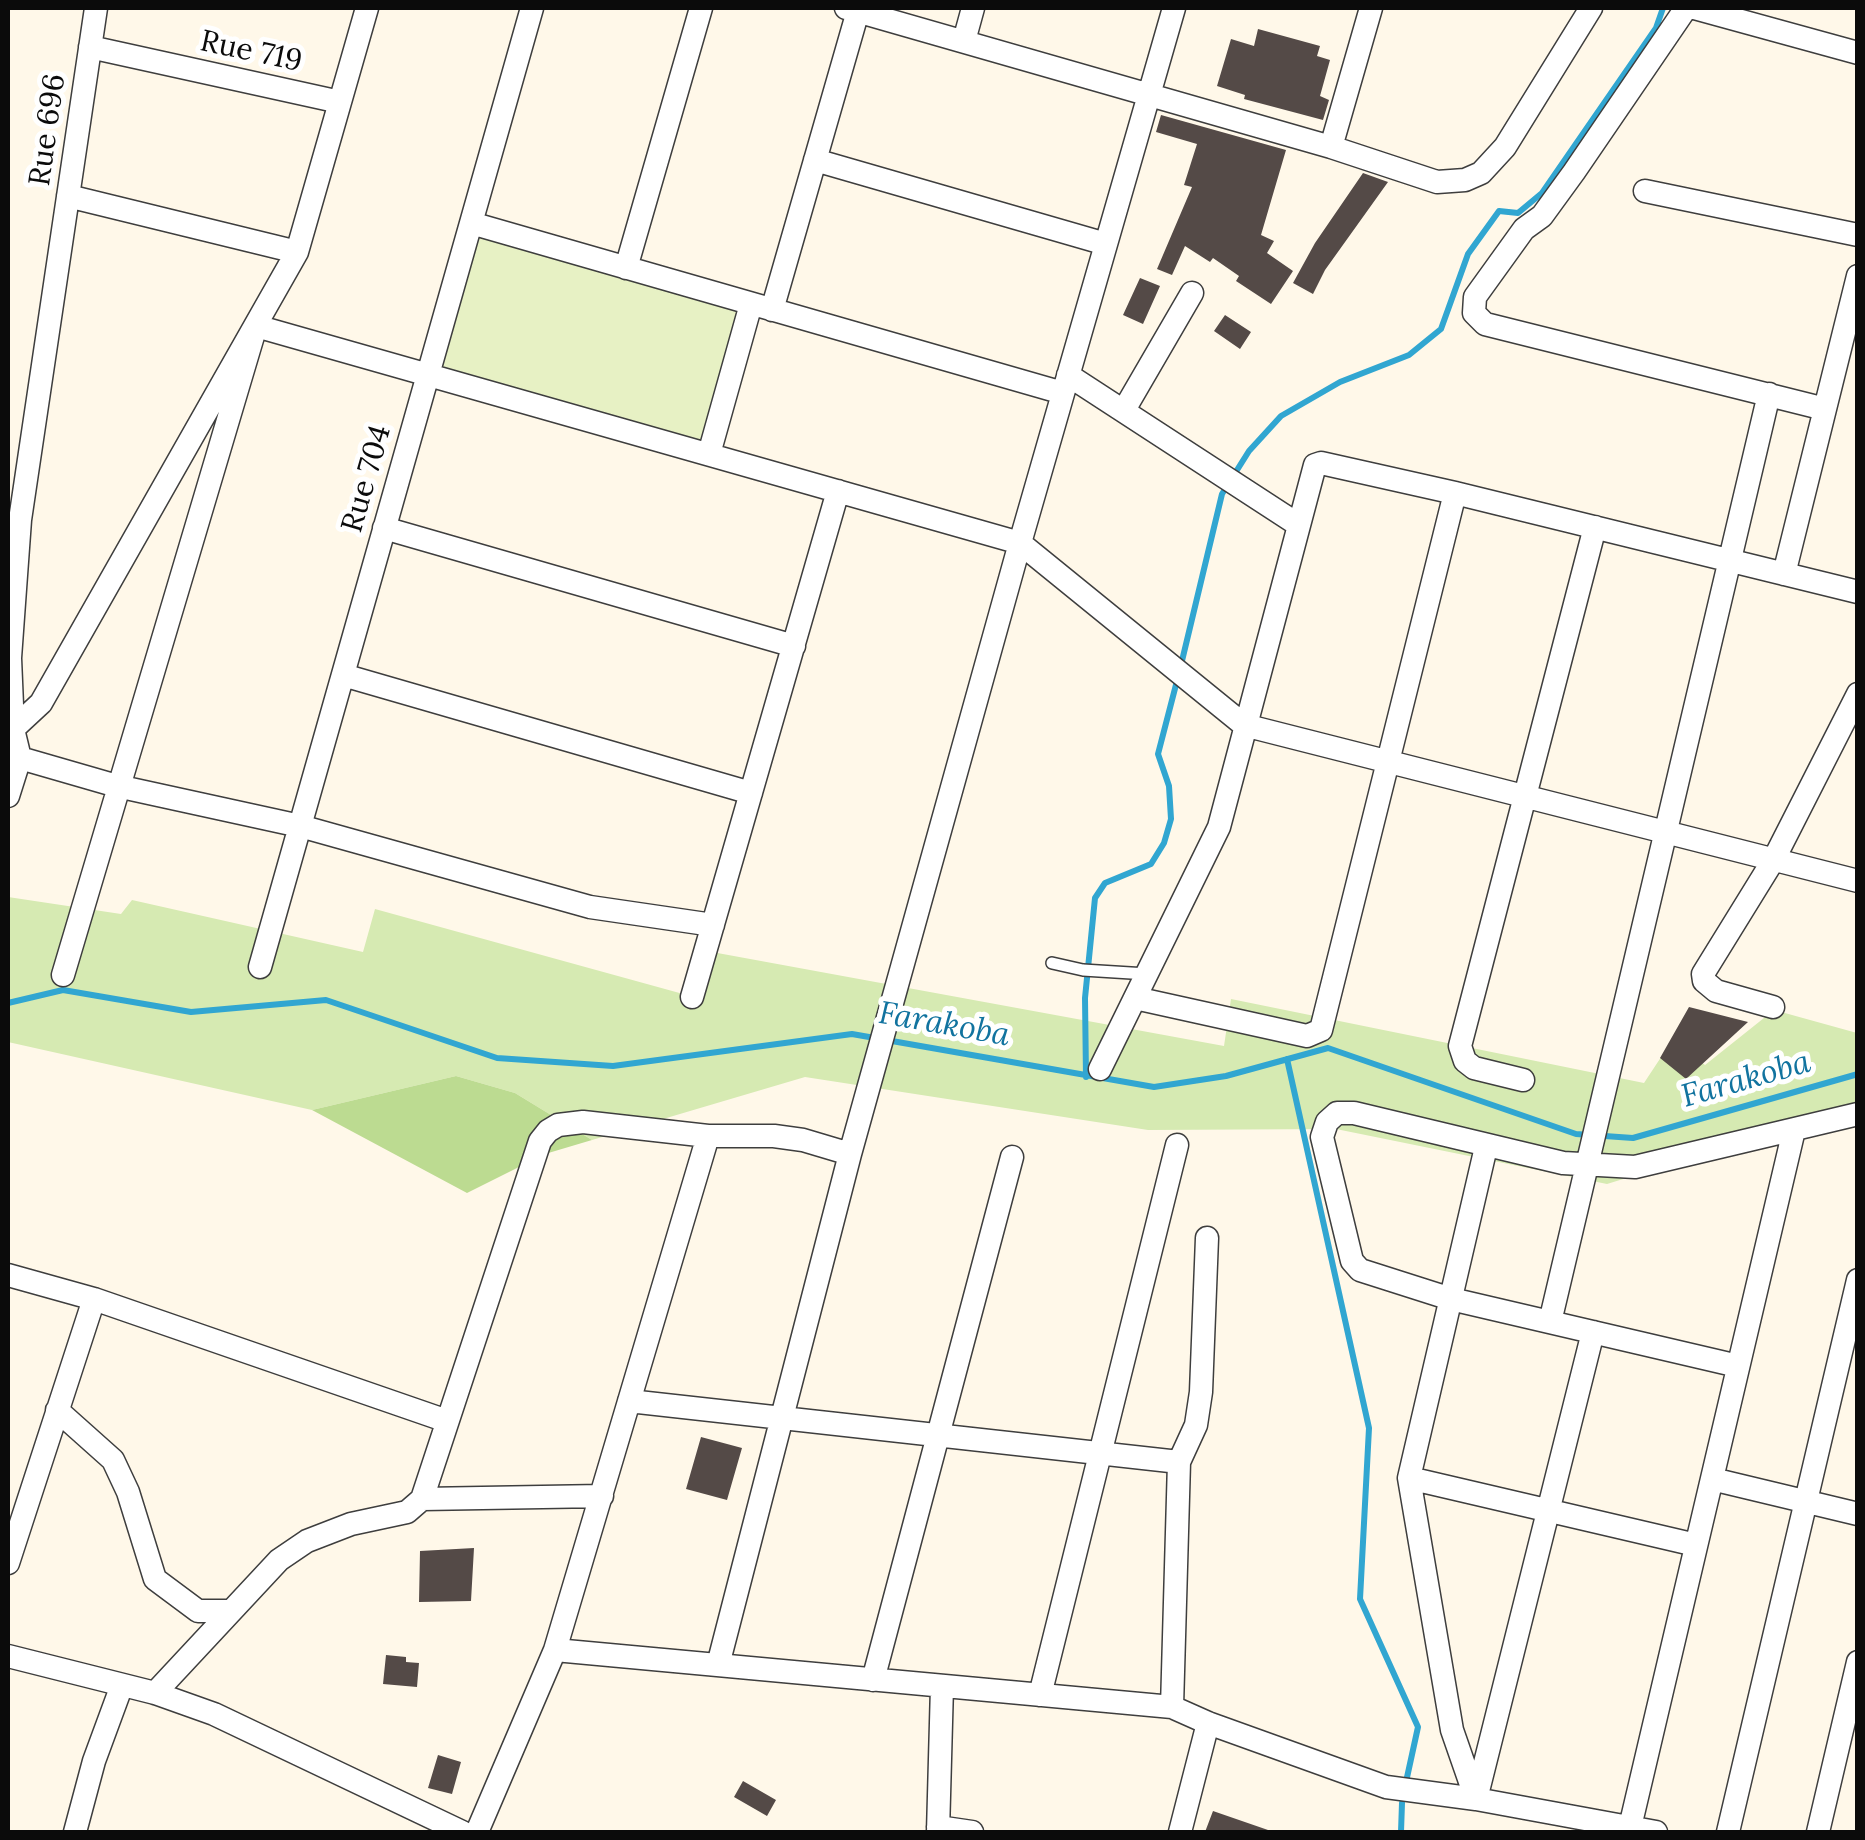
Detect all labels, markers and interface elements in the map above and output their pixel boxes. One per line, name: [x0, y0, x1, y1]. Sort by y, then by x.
street label: Rue 719: [197, 24, 305, 80]
street label: Rue 696: [22, 72, 74, 188]
street label: Rue 704: [335, 421, 399, 537]
water label: Farakoba: [876, 995, 1012, 1055]
water label: Farakoba: [1677, 1043, 1815, 1117]

